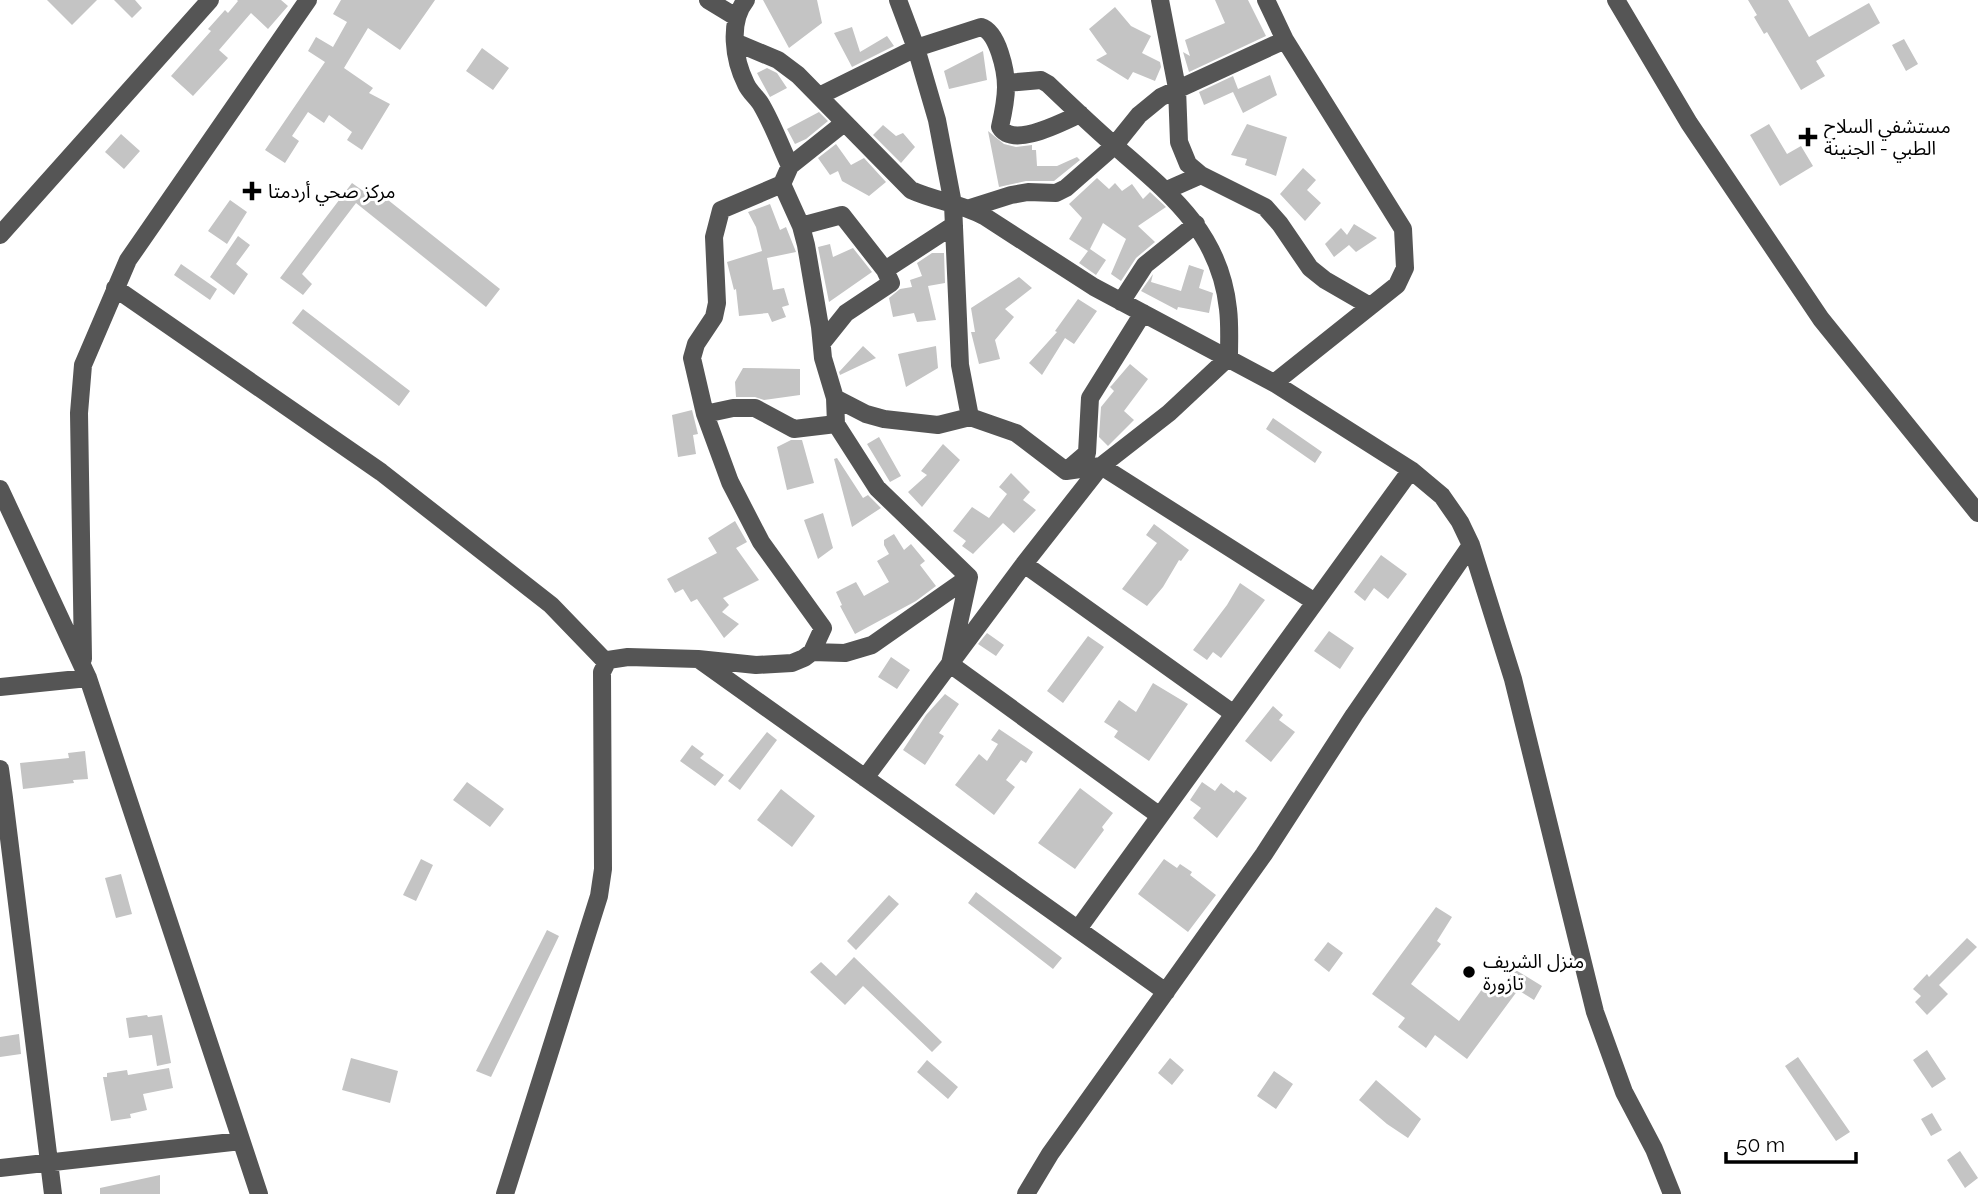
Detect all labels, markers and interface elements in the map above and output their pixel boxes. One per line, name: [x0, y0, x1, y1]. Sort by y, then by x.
place label: مستشفي السلاح الطبي - الجنينة: [1824, 115, 1951, 163]
marker: مستشفي السلاح الطبي - الجنينة: [1798, 127, 1818, 147]
place label: مركز صحي أردمتا: [268, 180, 396, 206]
marker: مركز صحي أردمتا: [242, 181, 262, 201]
place label: منزل الشريف تازورة: [1483, 950, 1584, 995]
marker: منزل الشريف تازورة: [1461, 964, 1477, 980]
scale bar: [1726, 1120, 1856, 1164]
text: 50 m: [1736, 1132, 1785, 1157]

